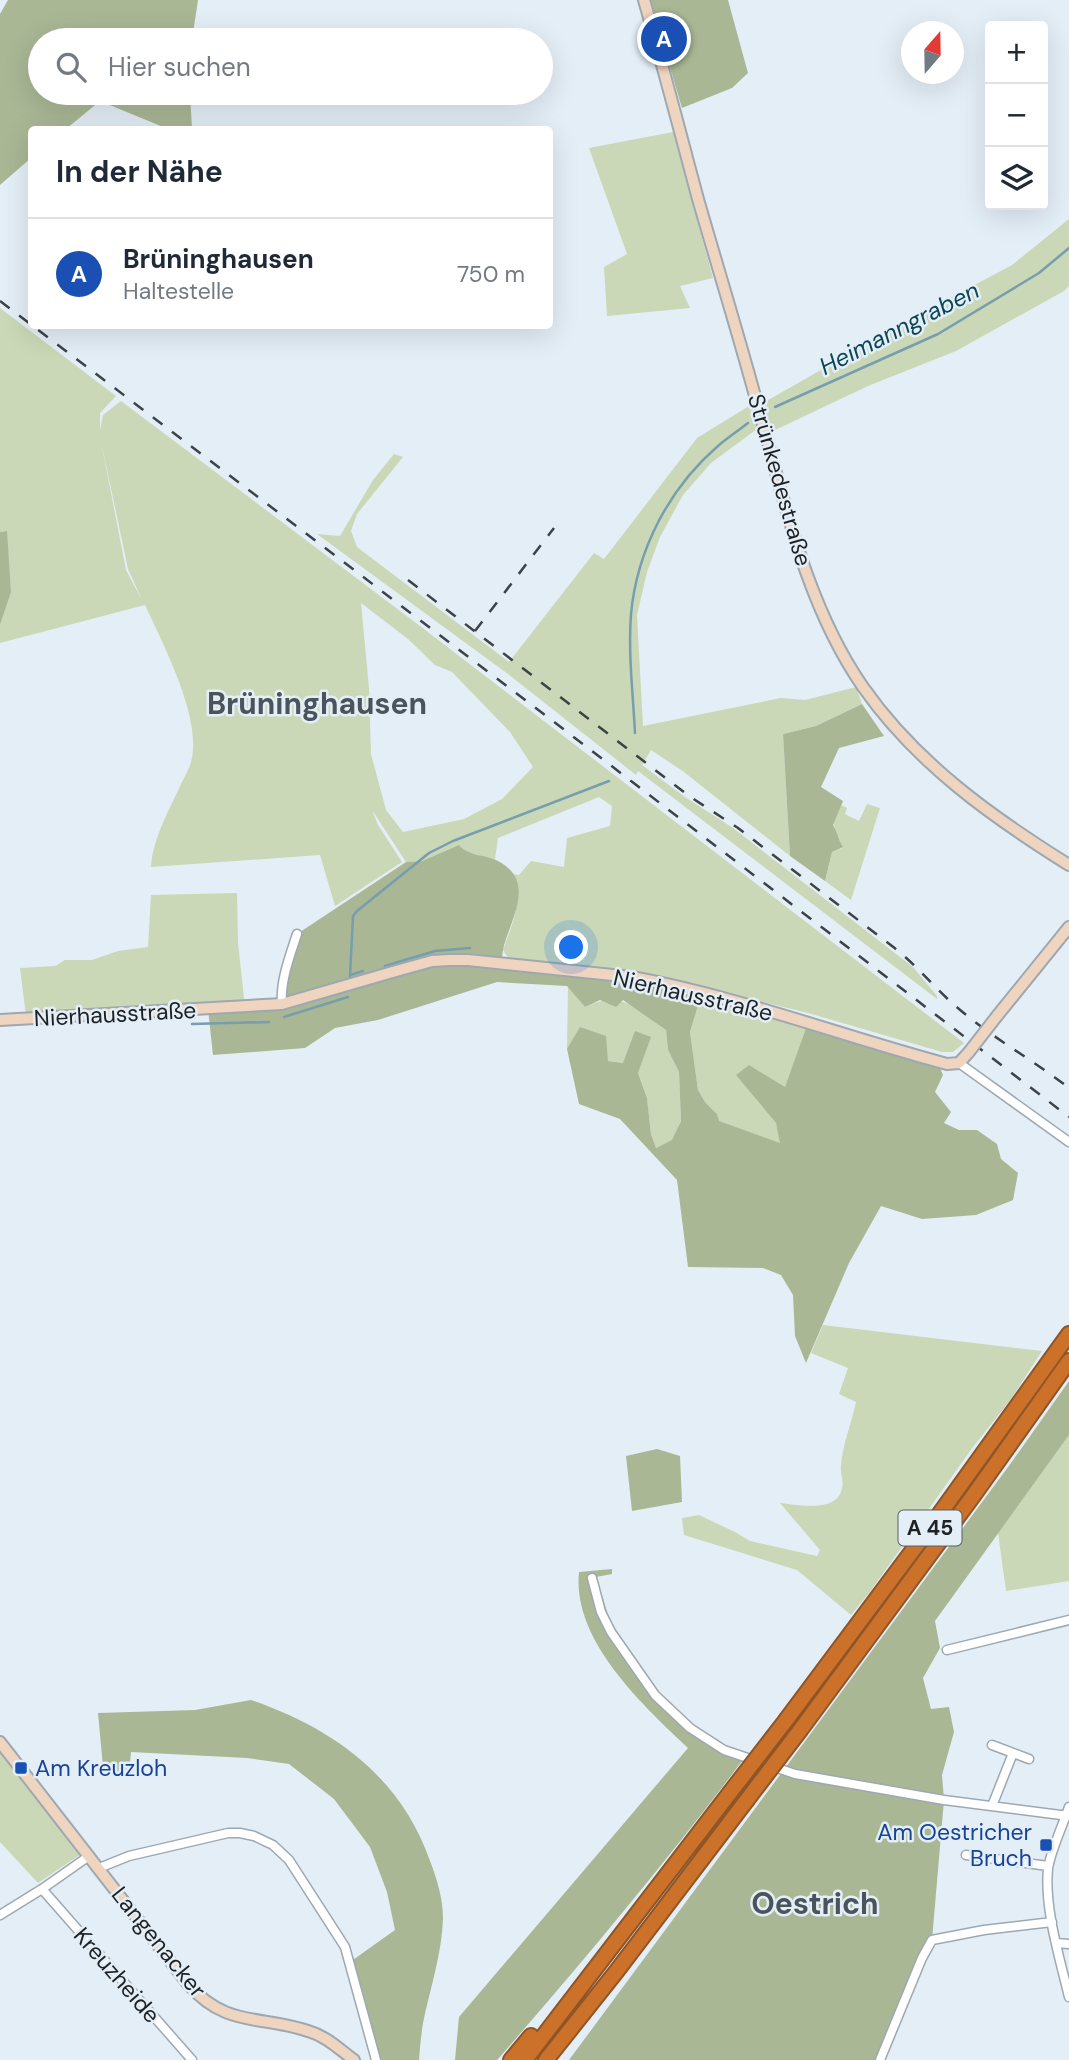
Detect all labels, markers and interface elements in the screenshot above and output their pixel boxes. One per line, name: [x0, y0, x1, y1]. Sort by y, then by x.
pin: A: [641, 13, 687, 65]
north arrow: [901, 21, 964, 84]
map controls: [985, 21, 1048, 210]
button: +: [985, 21, 1048, 84]
search box: [28, 28, 553, 105]
icon: search: [52, 48, 90, 86]
text: Hier suchen: [108, 50, 251, 84]
button: −: [985, 84, 1048, 147]
button: layers: [985, 147, 1048, 210]
text: In der Nähe: [56, 152, 223, 191]
text: Brüninghausen: [123, 242, 314, 276]
text: A: [71, 259, 87, 289]
text: 750 m: [457, 259, 525, 289]
water label: Heimanngraben: [814, 274, 984, 382]
text: Haltestelle: [123, 276, 234, 306]
street label: Strünkedestraße: [741, 391, 819, 569]
district label: Brüninghausen: [207, 684, 427, 723]
your location: [554, 930, 588, 964]
street label: Nierhausstraße: [610, 962, 776, 1028]
street label: Nierhausstraße: [33, 995, 197, 1033]
road number: A 45: [898, 1510, 962, 1546]
place label: Am Kreuzloh: [35, 1753, 167, 1783]
marker: Am Kreuzloh: [13, 1760, 29, 1776]
place label: Am Oestricher Bruch: [877, 1817, 1032, 1873]
marker: Am Oestricher Bruch: [1038, 1837, 1054, 1853]
street label: Langenacker: [105, 1880, 213, 2004]
district label: Oestrich: [751, 1884, 879, 1923]
street label: Kreuzheide: [67, 1921, 167, 2029]

